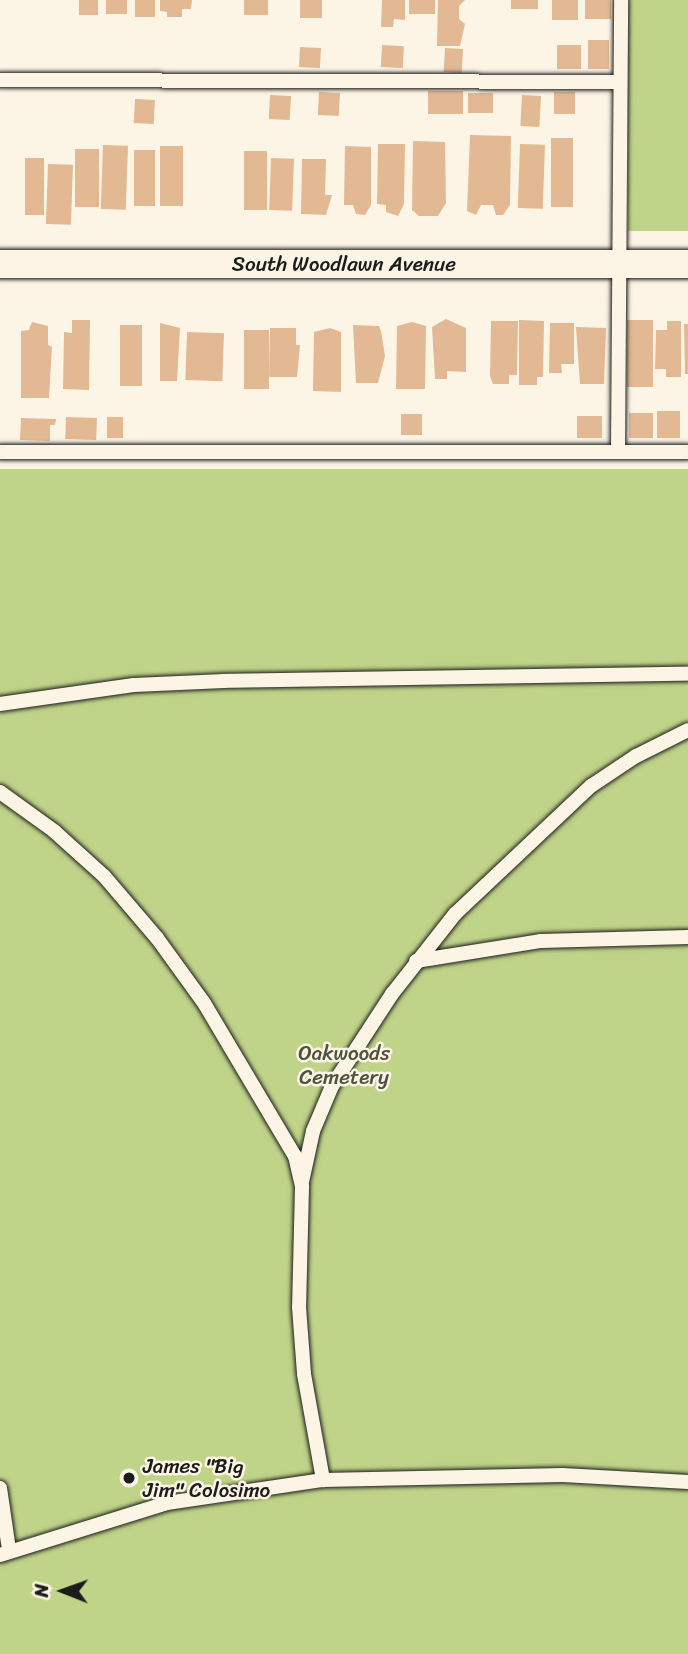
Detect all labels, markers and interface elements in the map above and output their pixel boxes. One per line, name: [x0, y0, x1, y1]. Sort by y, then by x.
street label: South Woodlawn Avenue: [232, 251, 456, 277]
park label: Oakwoods Cemetery: [298, 1040, 390, 1090]
place label: James "Big Jim" Colosimo: [143, 1453, 272, 1503]
marker: James "Big Jim" Colosimo: [121, 1470, 137, 1486]
north arrow: [28, 1556, 98, 1626]
text: N: [25, 1584, 58, 1598]

